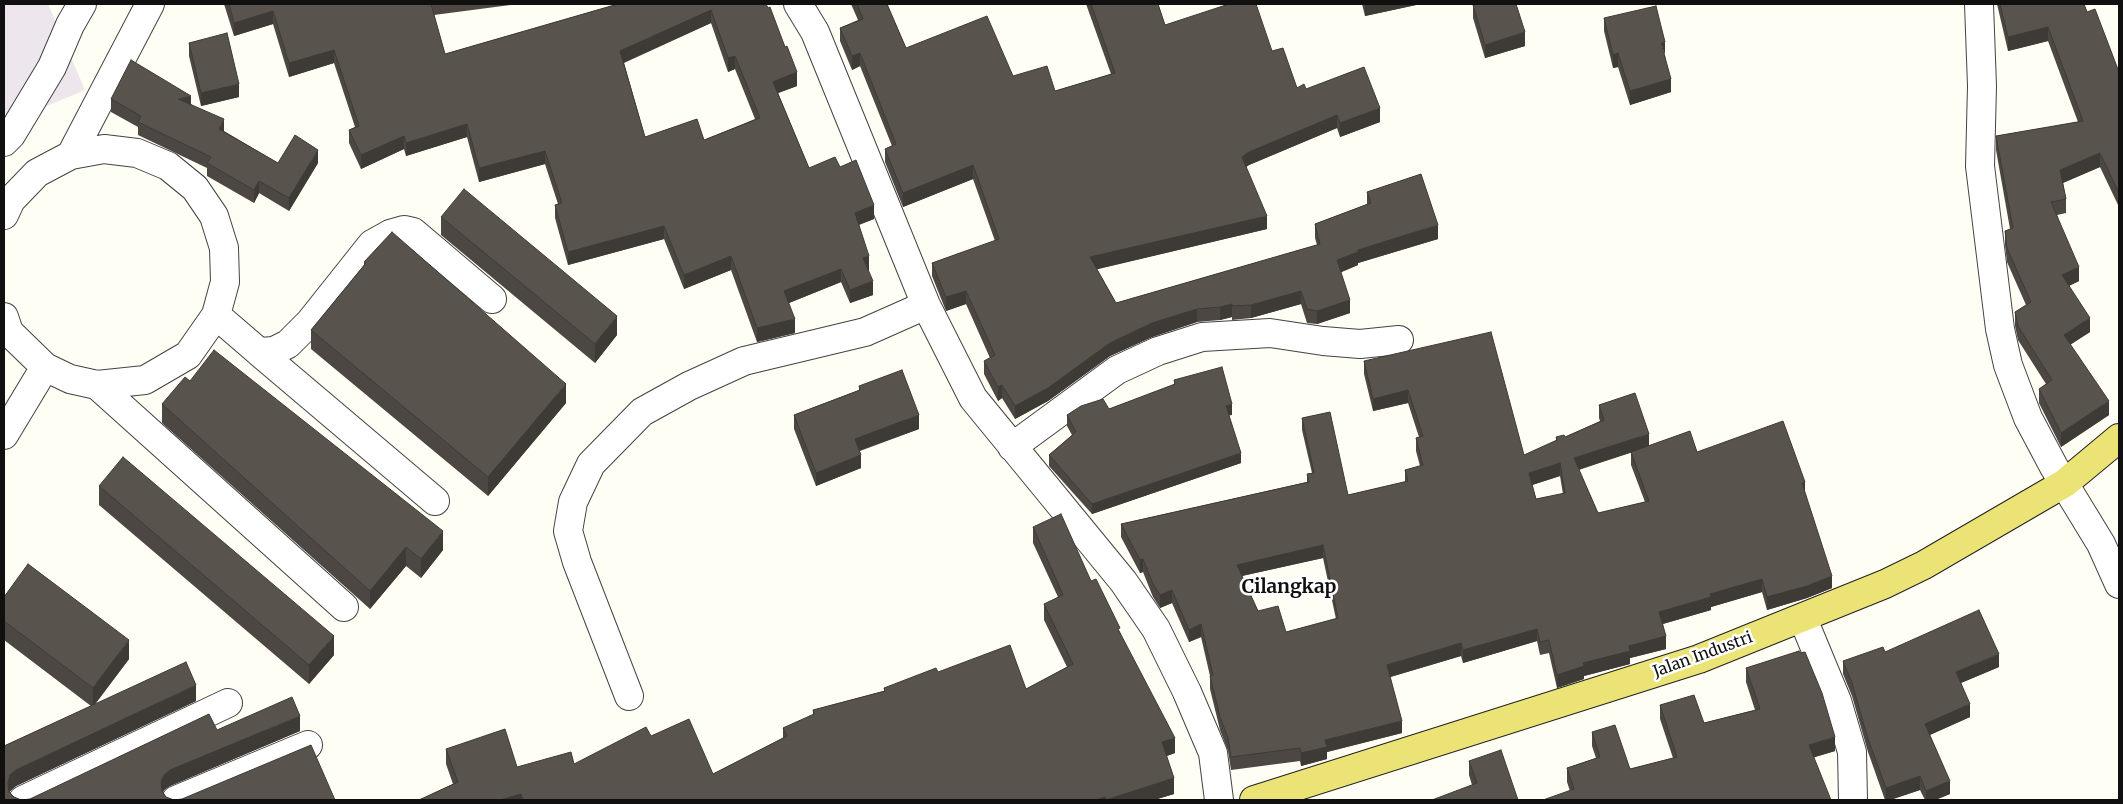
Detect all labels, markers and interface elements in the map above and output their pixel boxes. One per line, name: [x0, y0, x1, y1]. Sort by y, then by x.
district label: Cilangkap: [1242, 577, 1336, 599]
street label: Jalan Industri: [1651, 628, 1755, 682]

